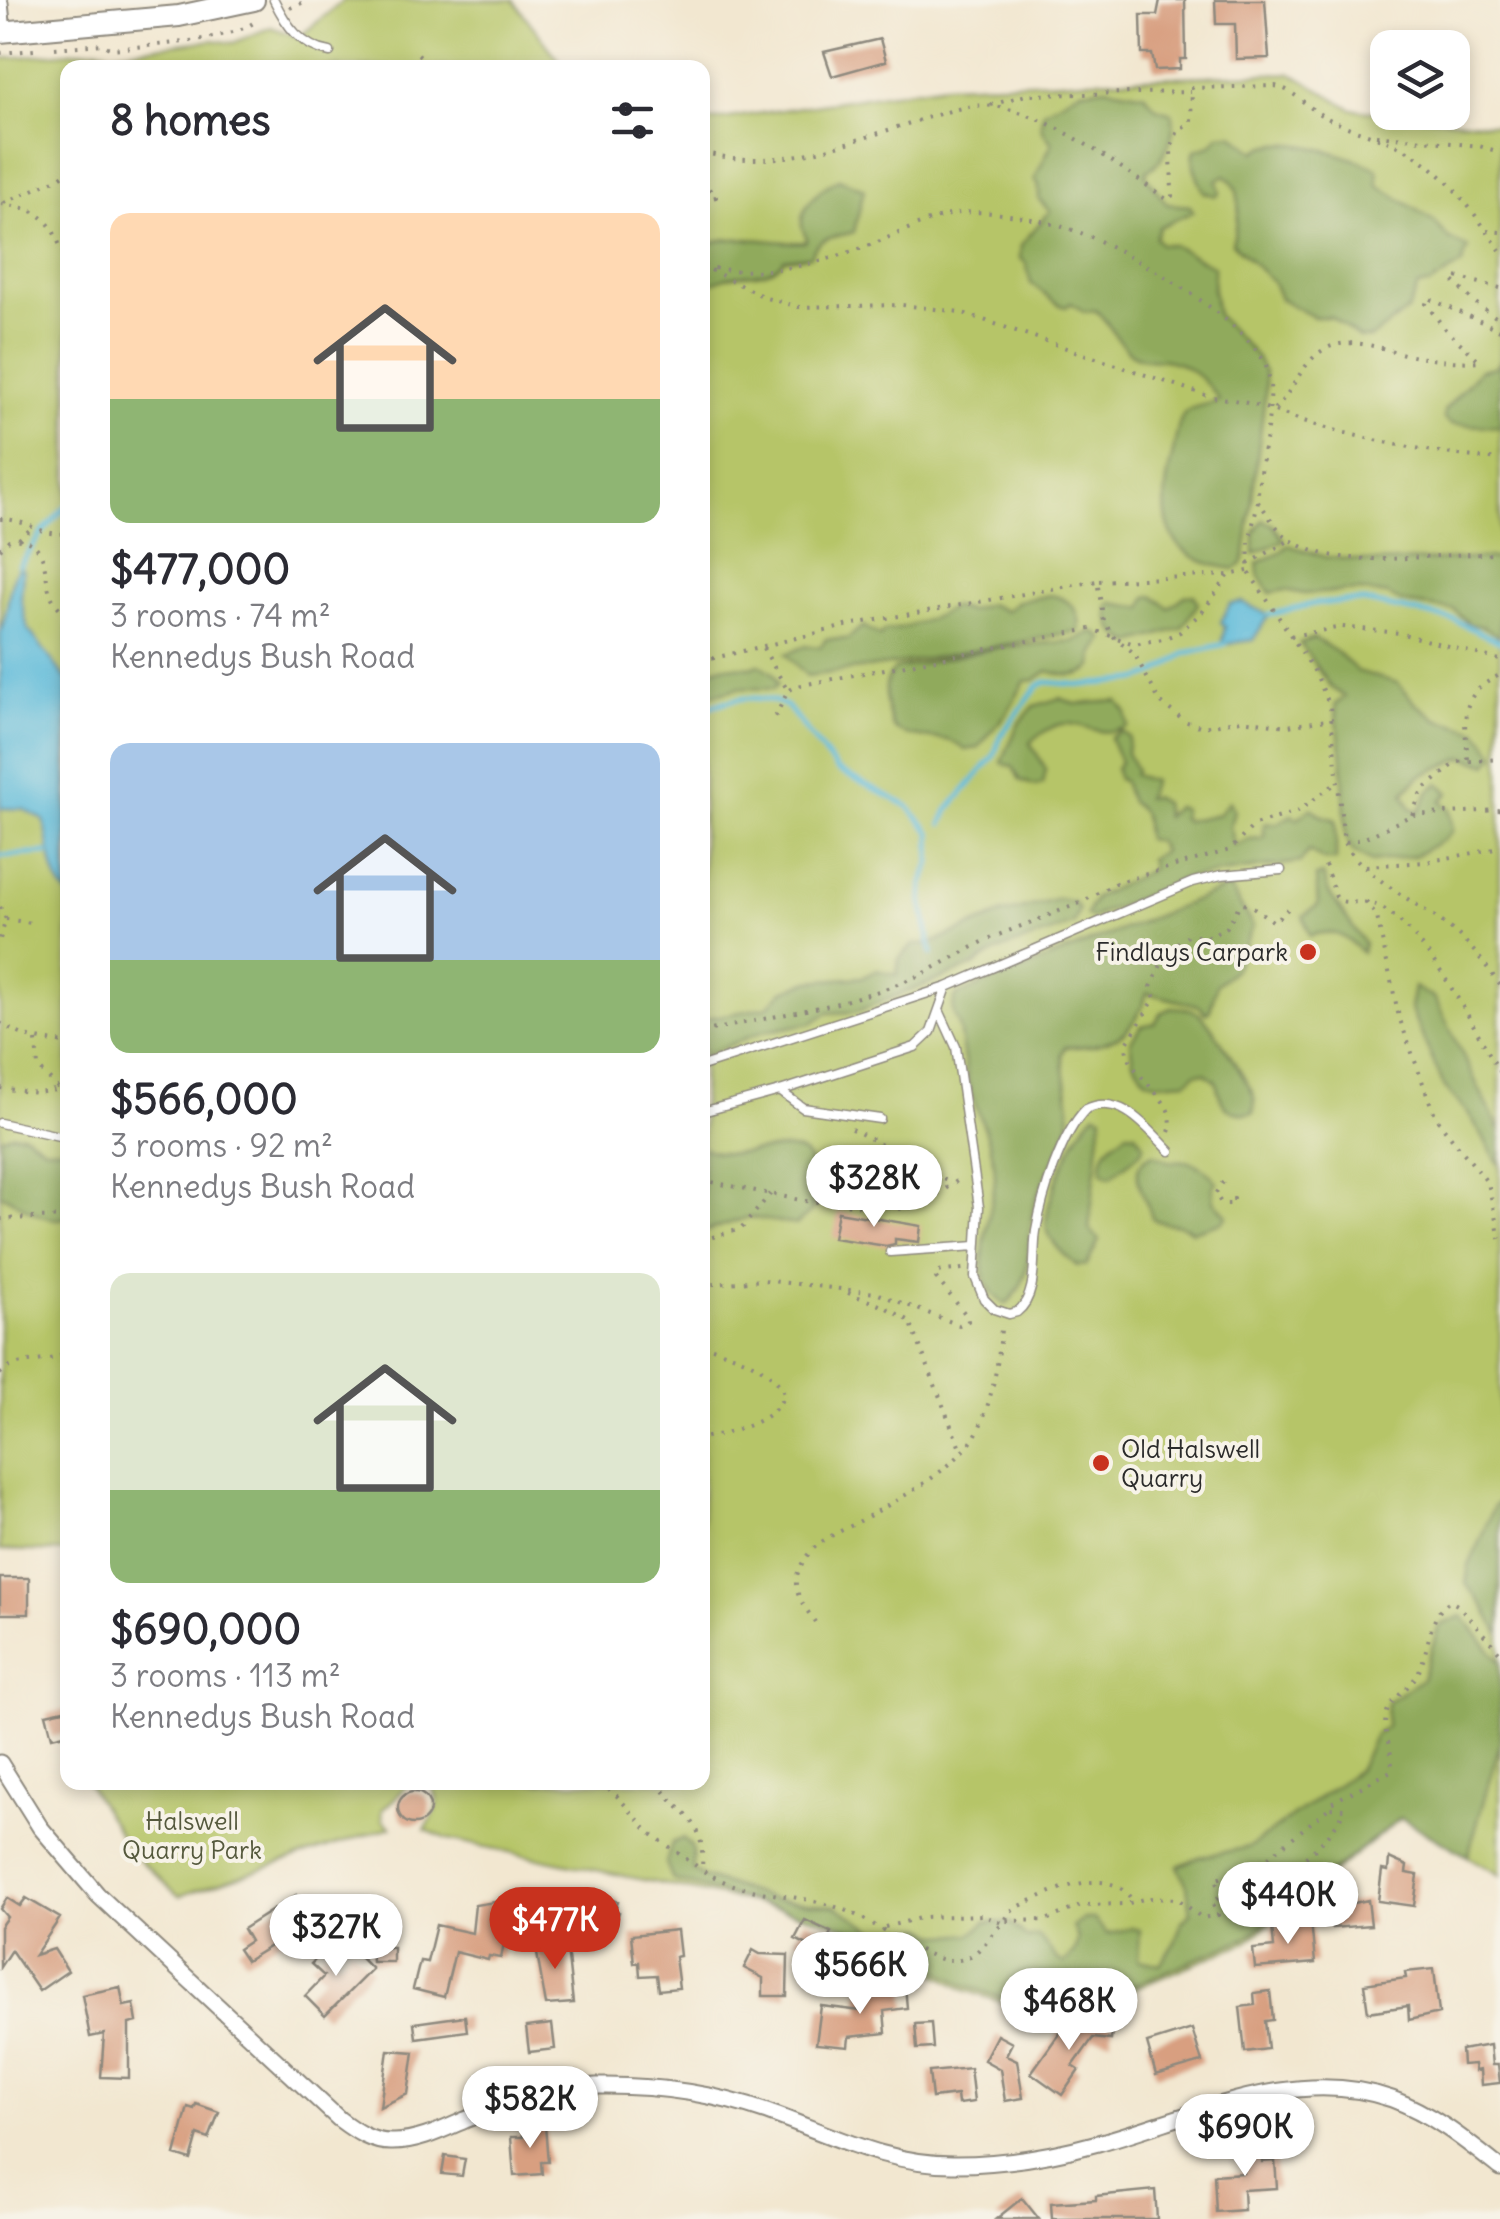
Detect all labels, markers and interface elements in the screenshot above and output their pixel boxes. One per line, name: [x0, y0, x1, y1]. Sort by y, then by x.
map controls: [1370, 30, 1470, 130]
button: layers: [1370, 30, 1470, 130]
icon: filters: [605, 93, 660, 148]
text: 8 homes: [110, 94, 271, 146]
icon: home: [295, 278, 475, 458]
text: $477,000: [110, 543, 290, 595]
text: 3 rooms · 74 m²: [110, 595, 331, 636]
text: Kennedys Bush Road: [110, 636, 415, 677]
icon: home: [295, 808, 475, 988]
place label: Findlays Carpark: [1096, 936, 1288, 968]
marker: Findlays Carpark: [1297, 941, 1319, 963]
text: $566,000: [110, 1073, 298, 1125]
text: 3 rooms · 92 m²: [110, 1125, 333, 1166]
pin: $328K: [804, 1145, 944, 1230]
text: $328K: [828, 1157, 920, 1198]
text: Kennedys Bush Road: [110, 1166, 415, 1207]
icon: home: [295, 1338, 475, 1518]
place label: Old Halswell Quarry: [1121, 1433, 1260, 1494]
marker: Old Halswell Quarry: [1090, 1452, 1112, 1474]
text: $690,000: [110, 1603, 301, 1655]
text: 3 rooms · 113 m²: [110, 1655, 341, 1696]
text: Kennedys Bush Road: [110, 1696, 415, 1737]
park label: Halswell Quarry Park: [122, 1805, 262, 1866]
pin: $440K: [1218, 1862, 1358, 1947]
text: $440K: [1240, 1874, 1336, 1915]
pin: $477K: [485, 1887, 625, 1972]
pin: $327K: [266, 1894, 406, 1979]
text: $477K: [511, 1899, 599, 1940]
text: $327K: [292, 1906, 380, 1947]
pin: $566K: [790, 1932, 930, 2017]
text: $566K: [814, 1944, 906, 1985]
pin: $468K: [999, 1968, 1139, 2053]
text: $468K: [1023, 1980, 1115, 2021]
pin: $582K: [460, 2066, 600, 2151]
text: $582K: [484, 2078, 576, 2119]
pin: $690K: [1175, 2094, 1315, 2179]
text: $690K: [1197, 2106, 1293, 2147]

